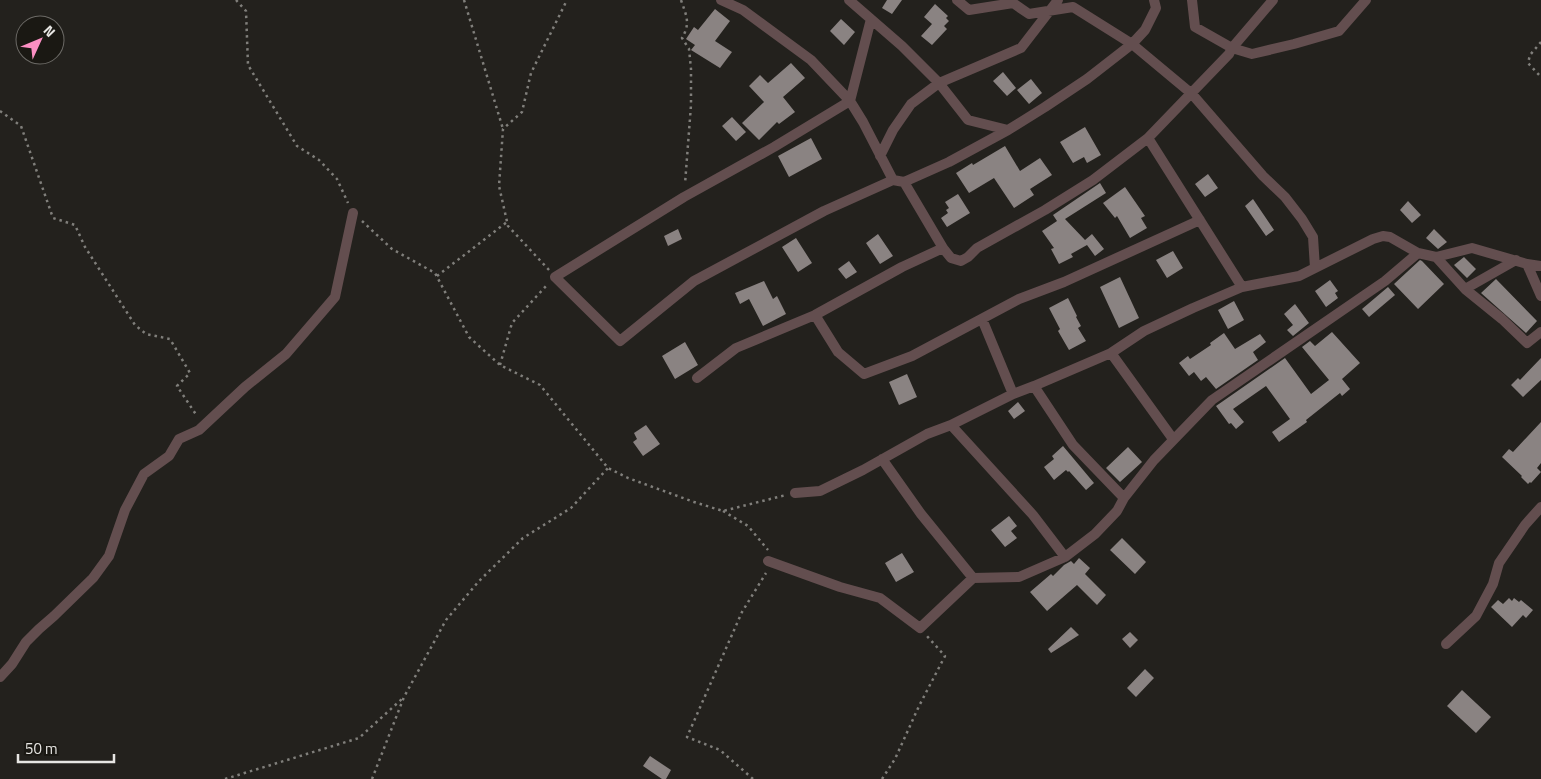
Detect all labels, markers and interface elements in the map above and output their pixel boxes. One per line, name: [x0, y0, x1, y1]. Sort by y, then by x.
north arrow: [15, 15, 65, 65]
text: N: [39, 20, 61, 41]
scale bar: [18, 732, 114, 764]
text: 50 m: [25, 737, 58, 760]

